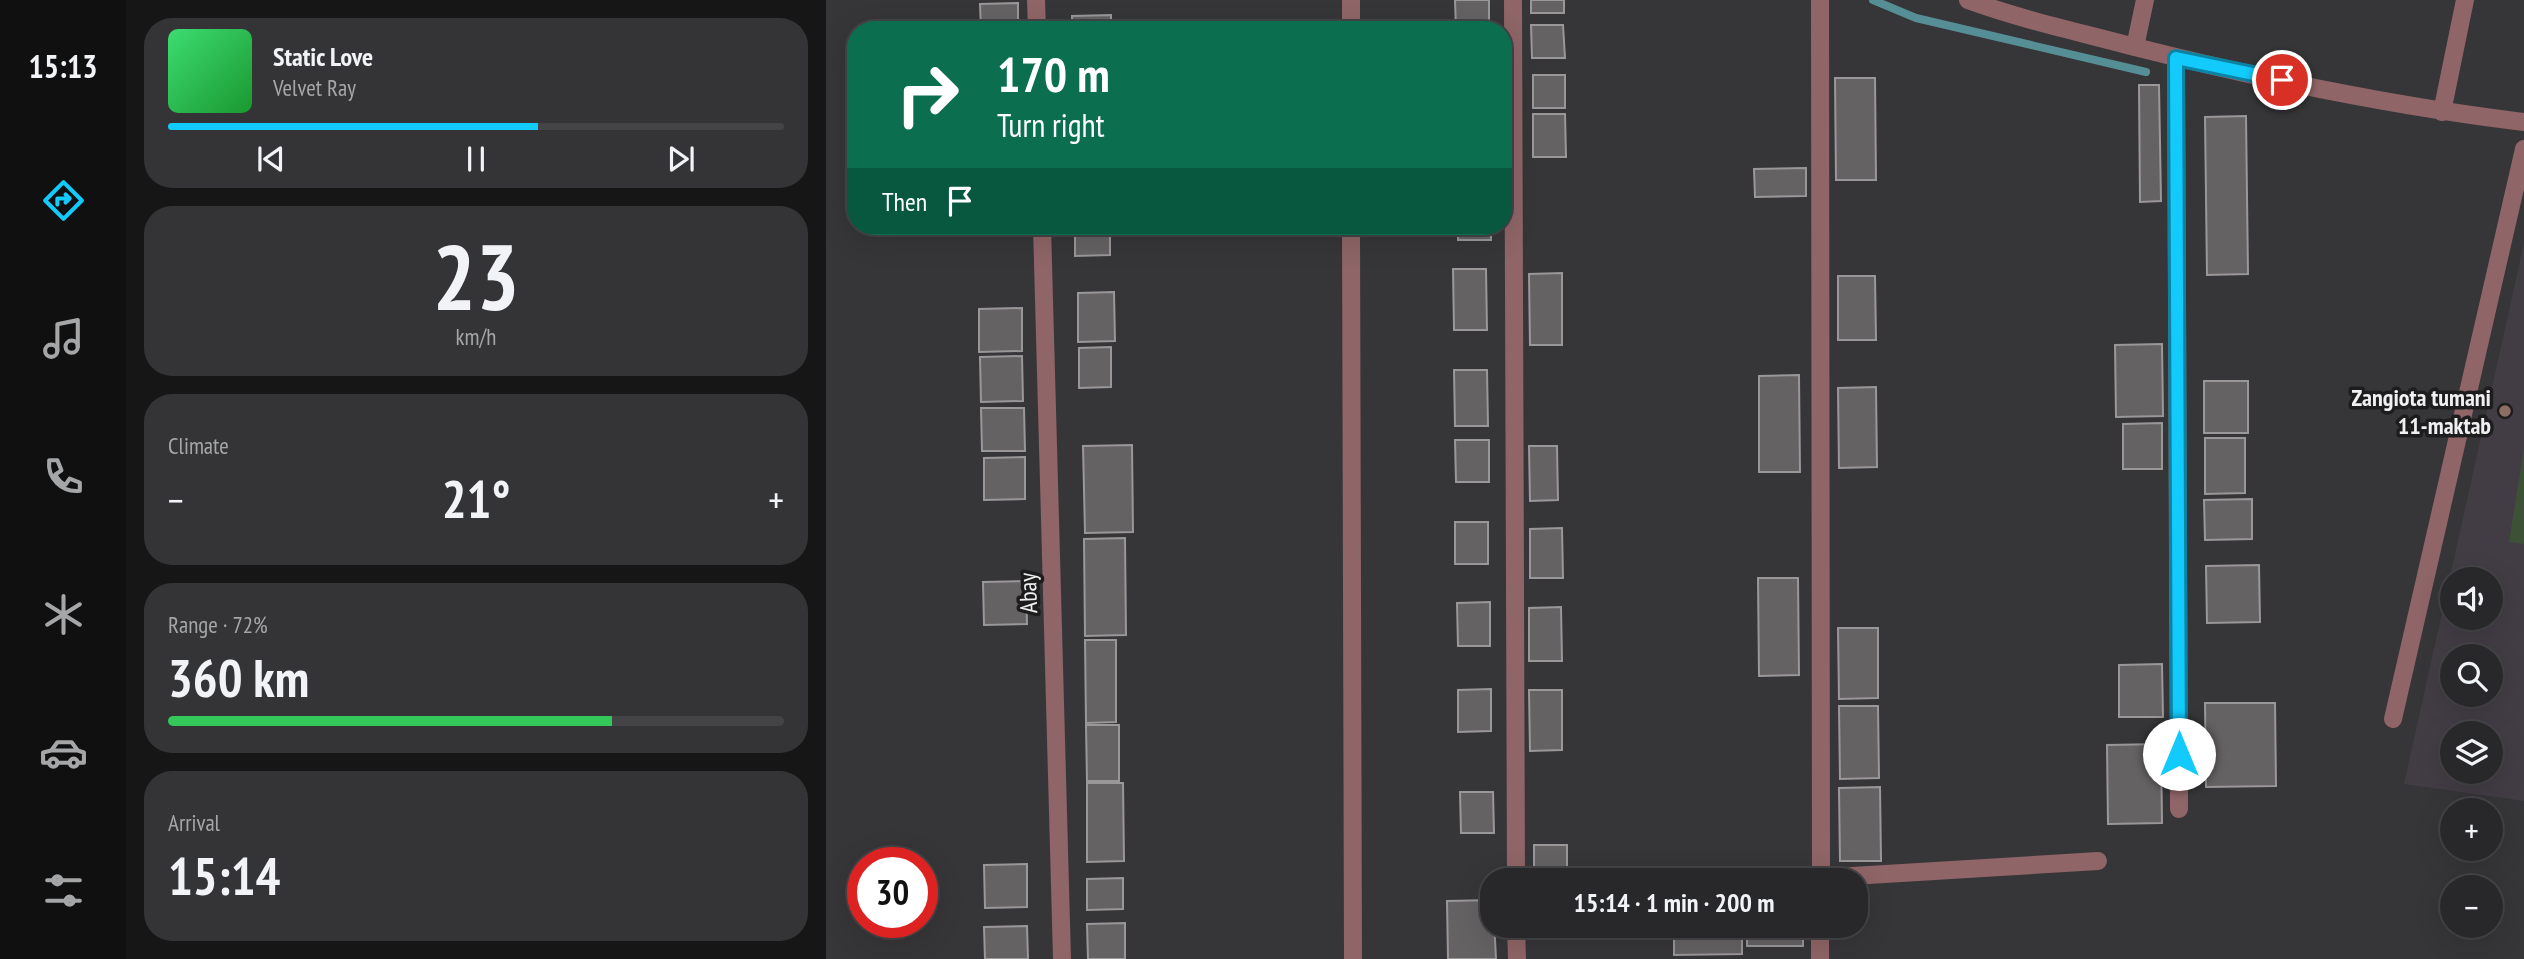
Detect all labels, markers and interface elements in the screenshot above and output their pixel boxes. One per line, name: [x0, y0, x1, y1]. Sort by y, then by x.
text: Static Love: [273, 40, 373, 73]
text: 170 m: [997, 42, 1110, 106]
text: 15:13: [28, 45, 98, 87]
icon: right: [882, 49, 973, 140]
pin: [2252, 50, 2312, 110]
icon: arrive: [2263, 61, 2301, 99]
text: Velvet Ray: [273, 73, 356, 102]
text: Turn right: [997, 104, 1105, 146]
icon: previous: [252, 140, 290, 178]
icon: pause: [457, 140, 495, 178]
icon: next: [662, 140, 700, 178]
icon: directions: [39, 176, 88, 225]
icon: arrive: [941, 182, 979, 220]
text: Then: [882, 185, 927, 218]
text: 23: [433, 217, 520, 335]
icon: music: [39, 314, 88, 363]
text: km/h: [456, 322, 496, 351]
place label: Zangiota tumani 11-maktab: [2352, 382, 2491, 441]
marker: Zangiota tumani 11-maktab: [2497, 403, 2513, 419]
text: Climate: [168, 431, 229, 460]
icon: phone: [39, 452, 88, 501]
text: 21°: [442, 465, 510, 532]
text: −: [168, 475, 184, 524]
text: +: [768, 475, 784, 524]
map controls: [2440, 567, 2503, 938]
button: sound: [2440, 567, 2503, 630]
street label: Abay: [1012, 572, 1044, 614]
icon: climate: [39, 590, 88, 639]
text: Range · 72%: [168, 610, 268, 639]
text: 360 km: [168, 644, 309, 711]
button: search: [2440, 644, 2503, 707]
position arrow: [2142, 717, 2216, 791]
button: layers: [2440, 721, 2503, 784]
icon: car: [39, 728, 88, 777]
button: +: [2440, 798, 2503, 861]
text: Arrival: [168, 808, 220, 837]
text: 15:14: [168, 842, 280, 909]
speed limit sign: 30: [847, 847, 938, 938]
icon: filters: [39, 866, 88, 915]
button: −: [2440, 875, 2503, 938]
text: 15:14 · 1 min · 200 m: [1574, 886, 1774, 919]

